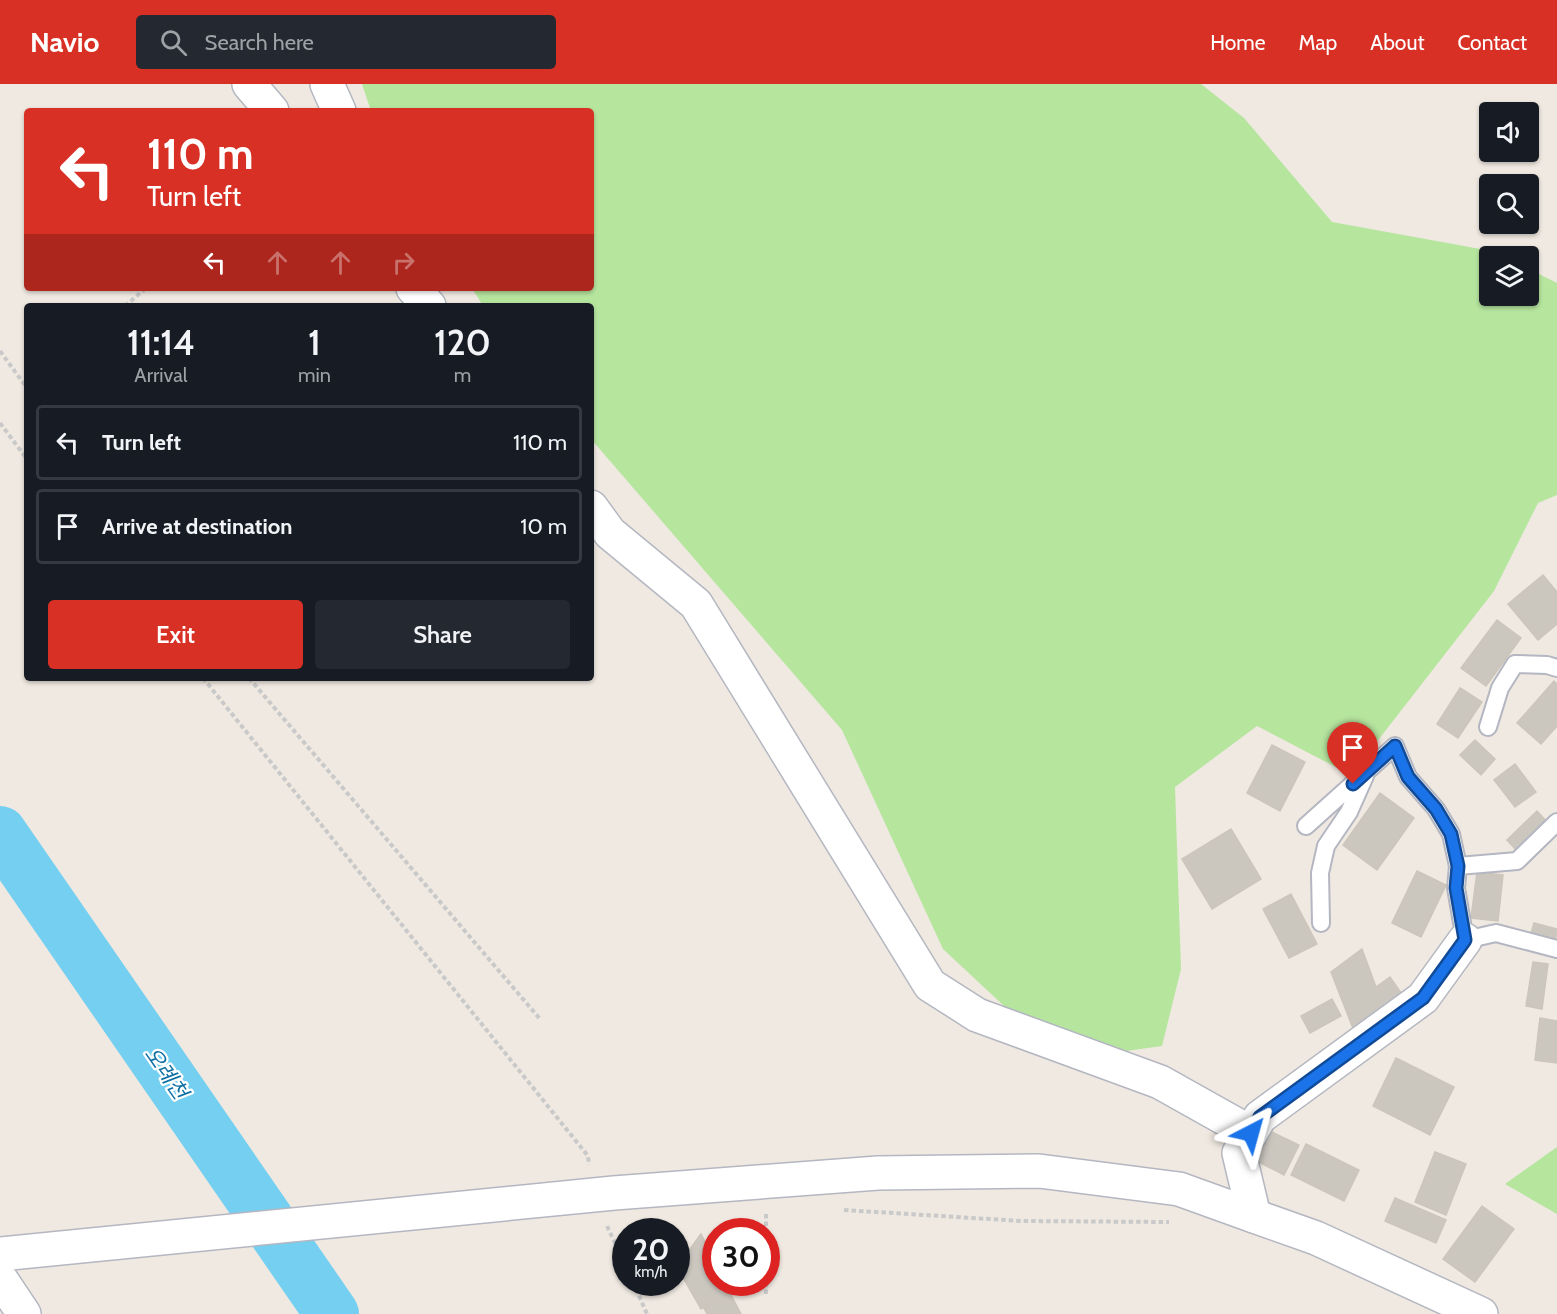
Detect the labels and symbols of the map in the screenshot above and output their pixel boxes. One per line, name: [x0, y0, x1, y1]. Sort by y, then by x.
pin: [1327, 722, 1378, 784]
water label: 오례천: [140, 1042, 195, 1106]
position arrow: [1219, 1101, 1283, 1165]
speed limit sign: 30: [702, 1218, 780, 1296]

